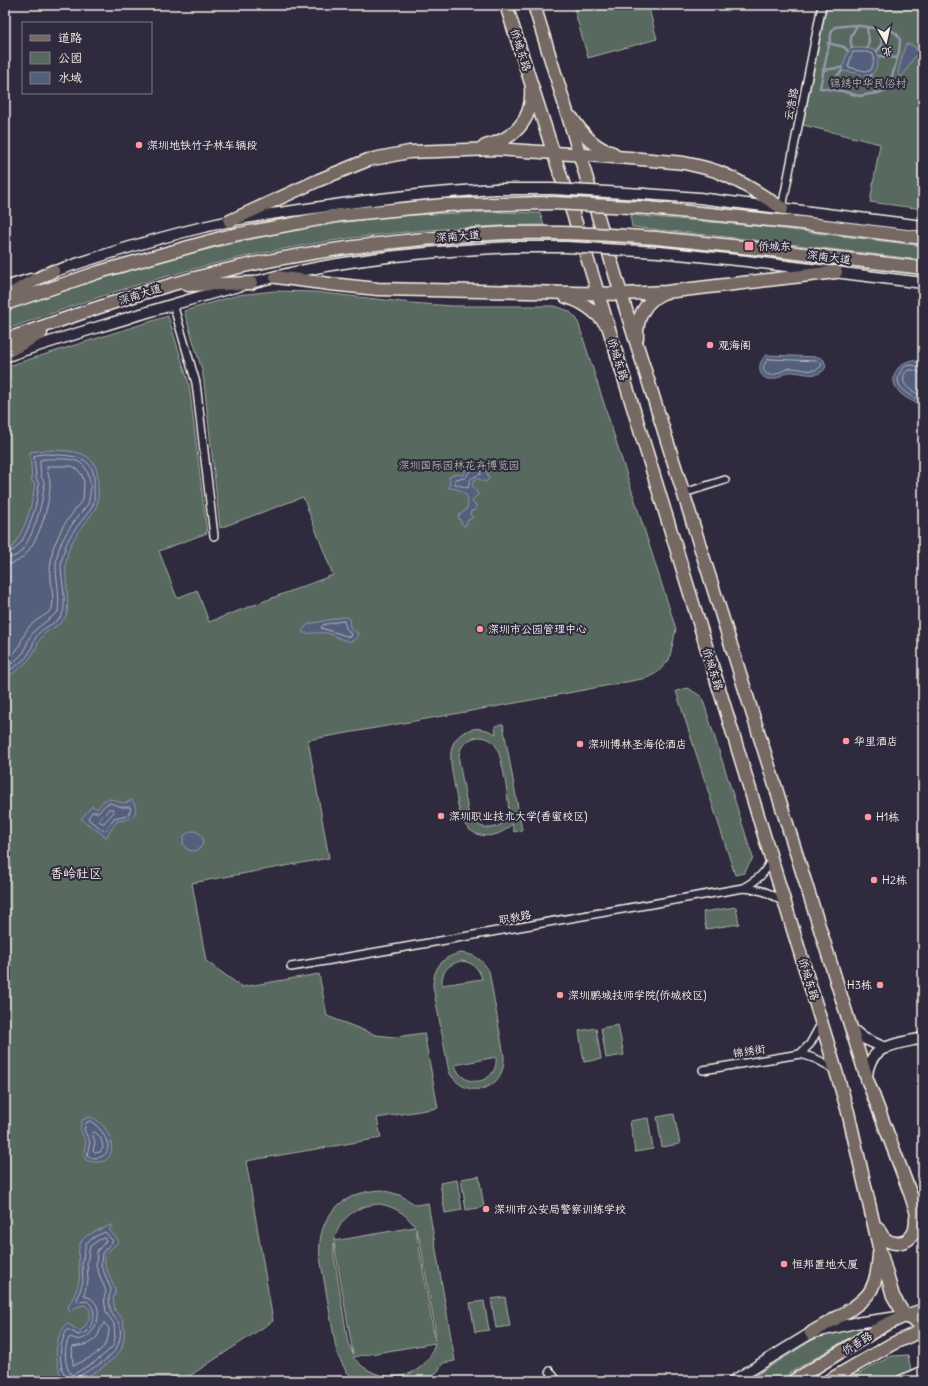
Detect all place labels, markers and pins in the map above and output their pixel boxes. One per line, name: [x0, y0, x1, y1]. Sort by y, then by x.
place label: 深圳地铁竹子林车辆段: [147, 138, 257, 152]
marker: 深圳地铁竹子林车辆段: [134, 140, 144, 150]
place label: 侨城东: [758, 239, 791, 253]
marker: 侨城东: [743, 240, 755, 252]
place label: 观海阁: [718, 338, 751, 352]
marker: 观海阁: [705, 340, 715, 350]
place label: 深圳市公园管理中心: [488, 622, 587, 636]
marker: 深圳市公园管理中心: [475, 624, 485, 634]
place label: 华里酒店: [854, 734, 898, 748]
marker: 华里酒店: [841, 736, 851, 746]
place label: 深圳博林圣海伦酒店: [588, 737, 687, 751]
marker: 深圳博林圣海伦酒店: [575, 739, 585, 749]
place label: 深圳职业技术大学(香蜜校区): [449, 809, 588, 823]
place label: H1栋: [876, 810, 899, 824]
marker: 深圳职业技术大学(香蜜校区): [436, 811, 446, 821]
marker: H1栋: [863, 812, 873, 822]
place label: H2栋: [882, 873, 907, 887]
marker: H2栋: [869, 875, 879, 885]
place label: H3栋: [847, 978, 872, 992]
marker: H3栋: [875, 980, 885, 990]
place label: 深圳鹏城技师学院(侨城校区): [568, 988, 707, 1002]
marker: 深圳鹏城技师学院(侨城校区): [555, 990, 565, 1000]
place label: 深圳市公安局警察训练学校: [494, 1202, 626, 1216]
marker: 深圳市公安局警察训练学校: [481, 1204, 491, 1214]
place label: 恒邦置地大厦: [792, 1257, 858, 1271]
marker: 恒邦置地大厦: [779, 1259, 789, 1269]

